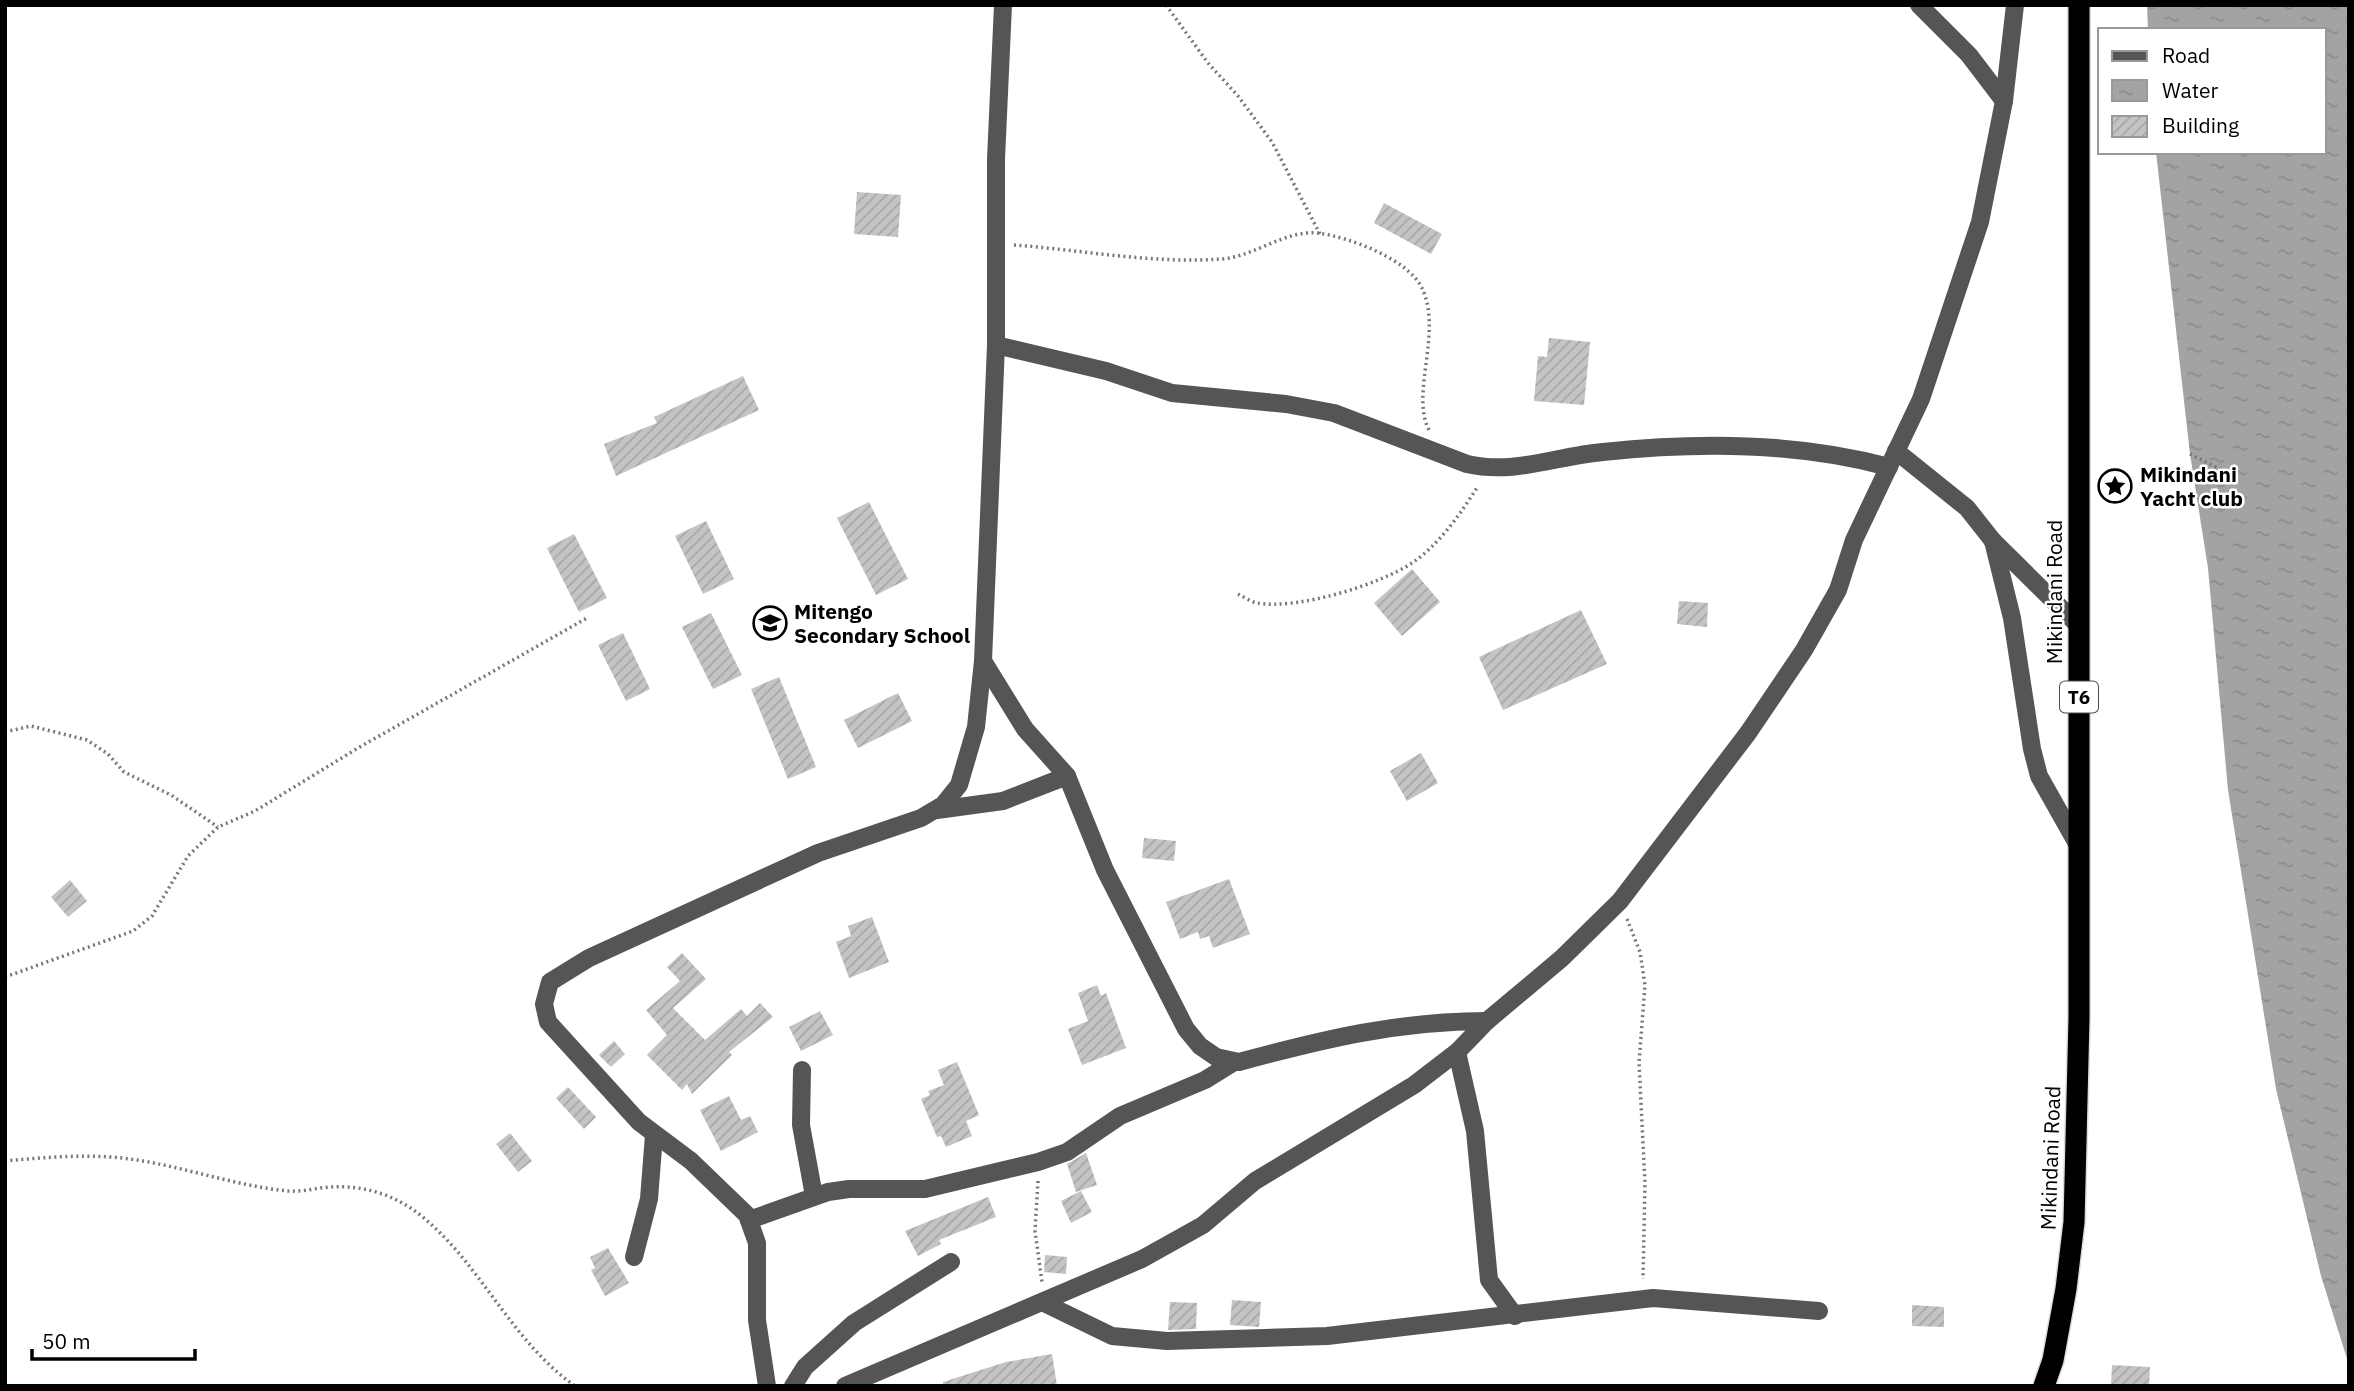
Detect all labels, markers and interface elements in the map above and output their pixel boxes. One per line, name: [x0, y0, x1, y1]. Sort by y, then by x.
legend: [2098, 28, 2326, 154]
text: Road: [2162, 41, 2210, 69]
text: Water: [2162, 76, 2219, 104]
text: Building: [2162, 111, 2239, 139]
place label: Mikindani Yacht club: [2140, 460, 2243, 512]
place icon: Mikindani Yacht club: [2096, 467, 2134, 505]
street label: Mikindani Road: [2040, 520, 2068, 664]
place label: Mitengo Secondary School: [794, 597, 970, 649]
school or university icon: Mitengo Secondary School: [751, 604, 789, 642]
road number: T6: [2060, 682, 2098, 712]
street label: Mikindani Road: [2033, 1085, 2067, 1231]
scale bar: [32, 1318, 194, 1362]
text: 50 m: [42, 1327, 91, 1355]

